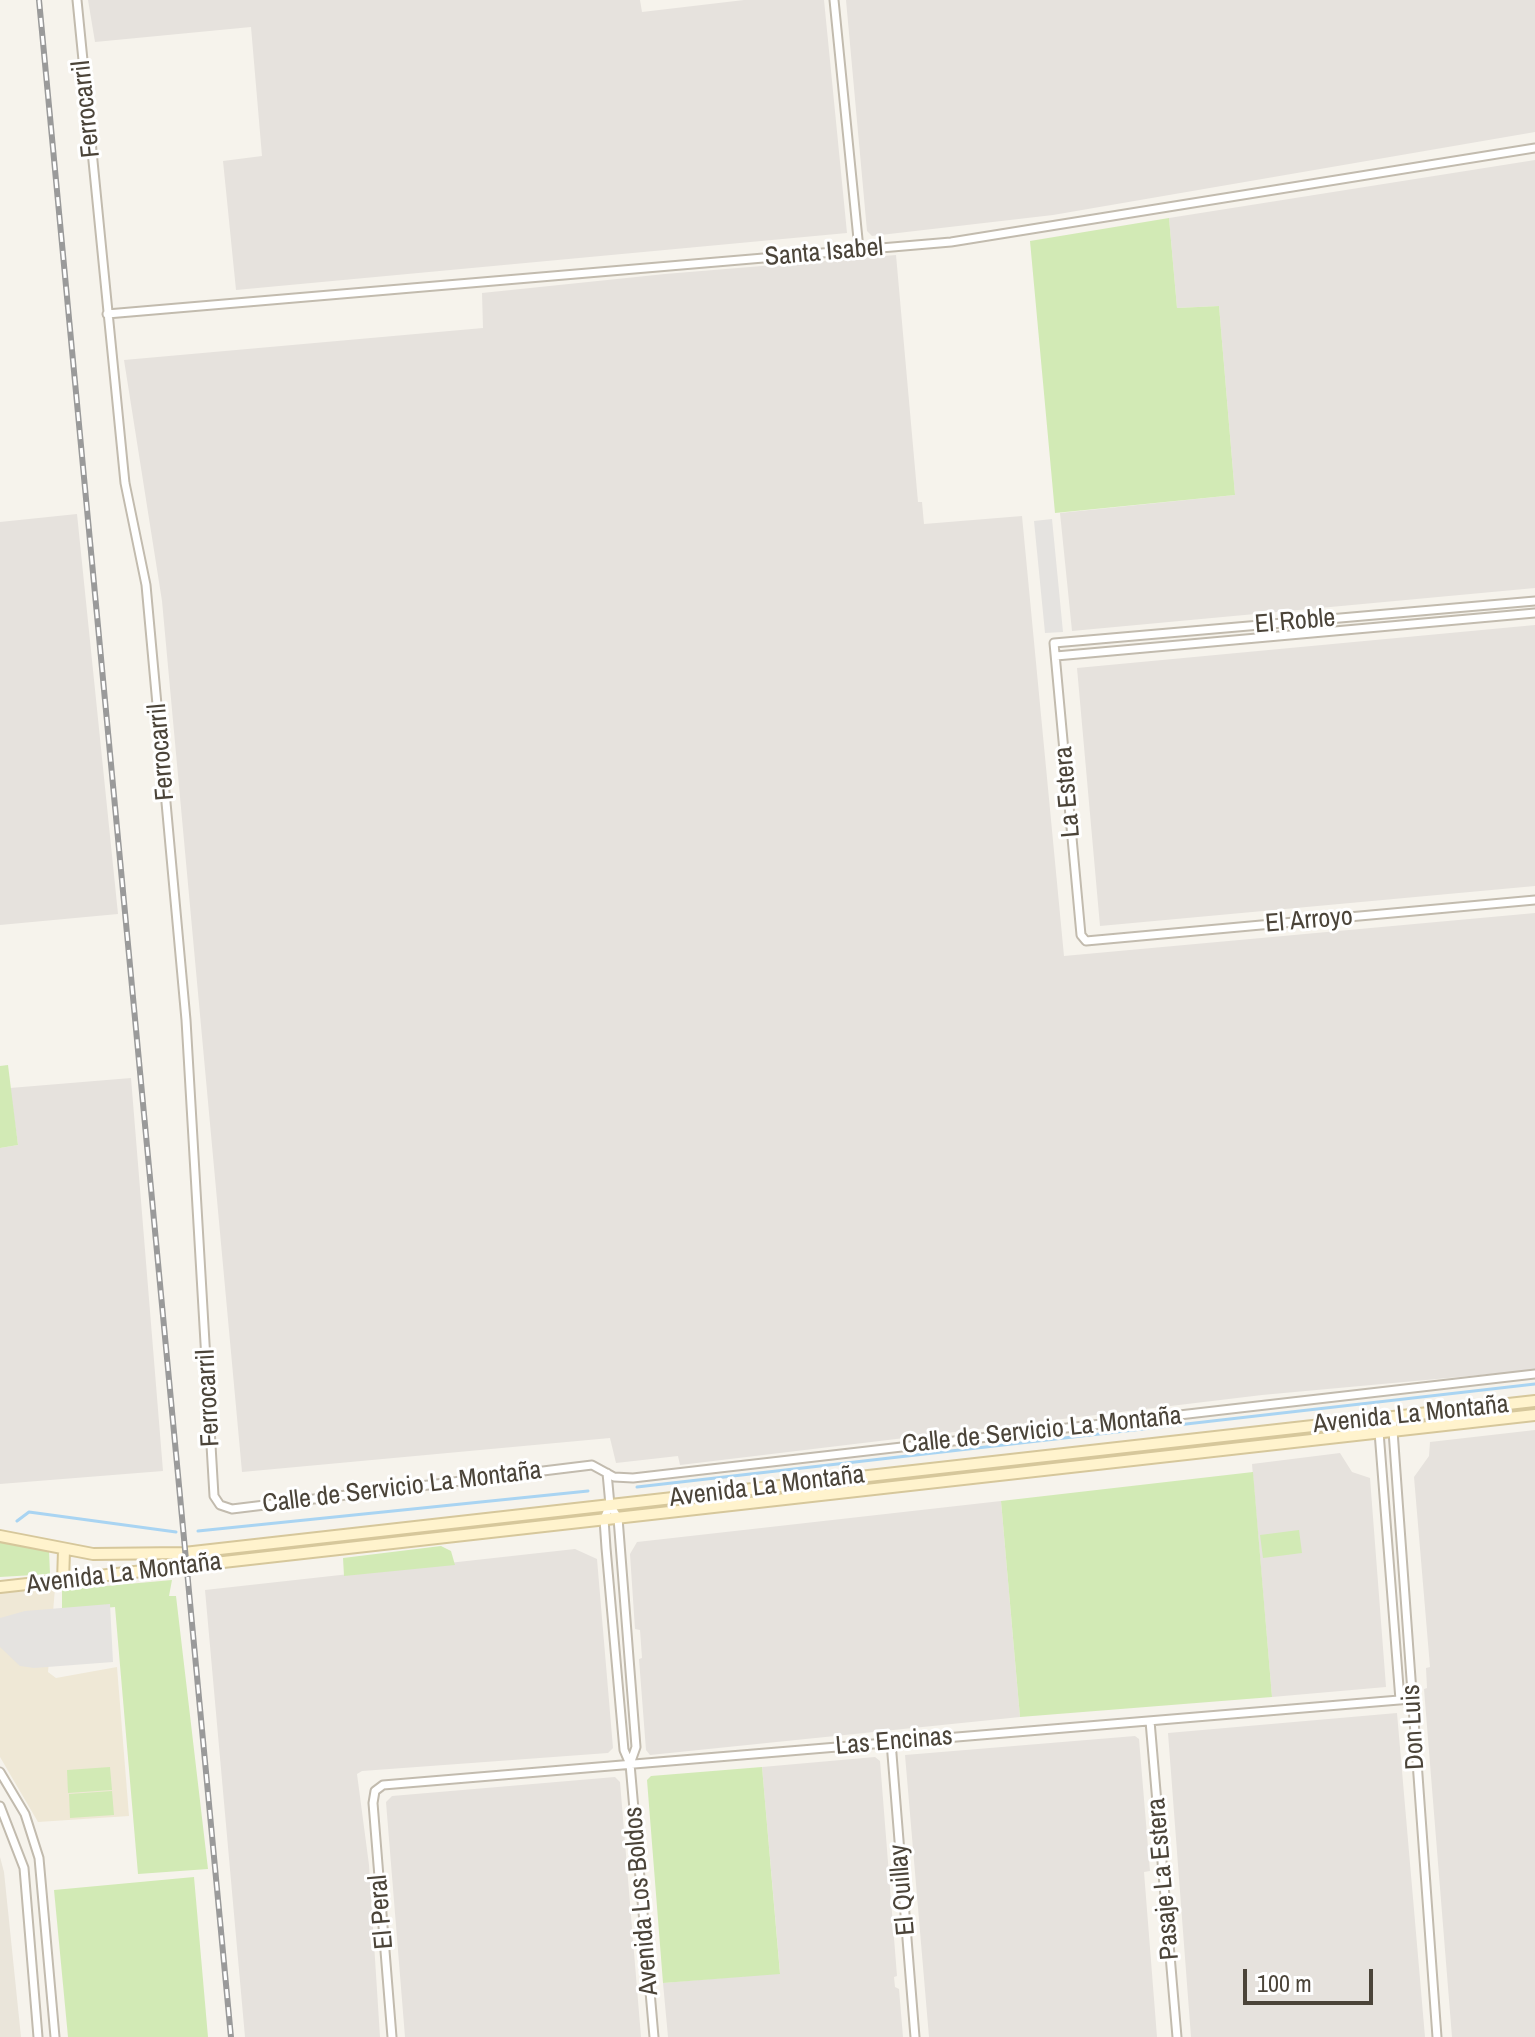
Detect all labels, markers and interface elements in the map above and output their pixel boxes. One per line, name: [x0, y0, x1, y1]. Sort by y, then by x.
street label: Ferrocarril: [66, 59, 108, 159]
street label: Santa Isabel: [764, 232, 884, 274]
street label: El Roble: [1254, 603, 1336, 641]
street label: Ferrocarril: [142, 702, 182, 802]
street label: La Estera: [1048, 745, 1088, 839]
street label: El Arroyo: [1264, 902, 1354, 940]
street label: Ferrocarril: [191, 1349, 227, 1447]
street label: Avenida La Montaña: [1312, 1389, 1510, 1441]
street label: Calle de Servicio La Montaña: [901, 1401, 1183, 1461]
street label: Calle de Servicio La Montaña: [261, 1455, 543, 1521]
street label: Avenida La Montaña: [668, 1460, 866, 1514]
street label: Avenida La Montaña: [25, 1547, 223, 1601]
street label: Don Luis: [1396, 1684, 1432, 1770]
street label: Las Encinas: [834, 1721, 954, 1763]
street label: Pasaje La Estera: [1141, 1797, 1187, 1961]
street label: Avenida Los Boldos: [618, 1805, 666, 1997]
street label: El Quillay: [883, 1843, 923, 1937]
street label: El Peral: [363, 1873, 401, 1951]
scale bar: [1247, 1953, 1377, 2003]
text: 100 m: [1257, 1967, 1312, 1999]

